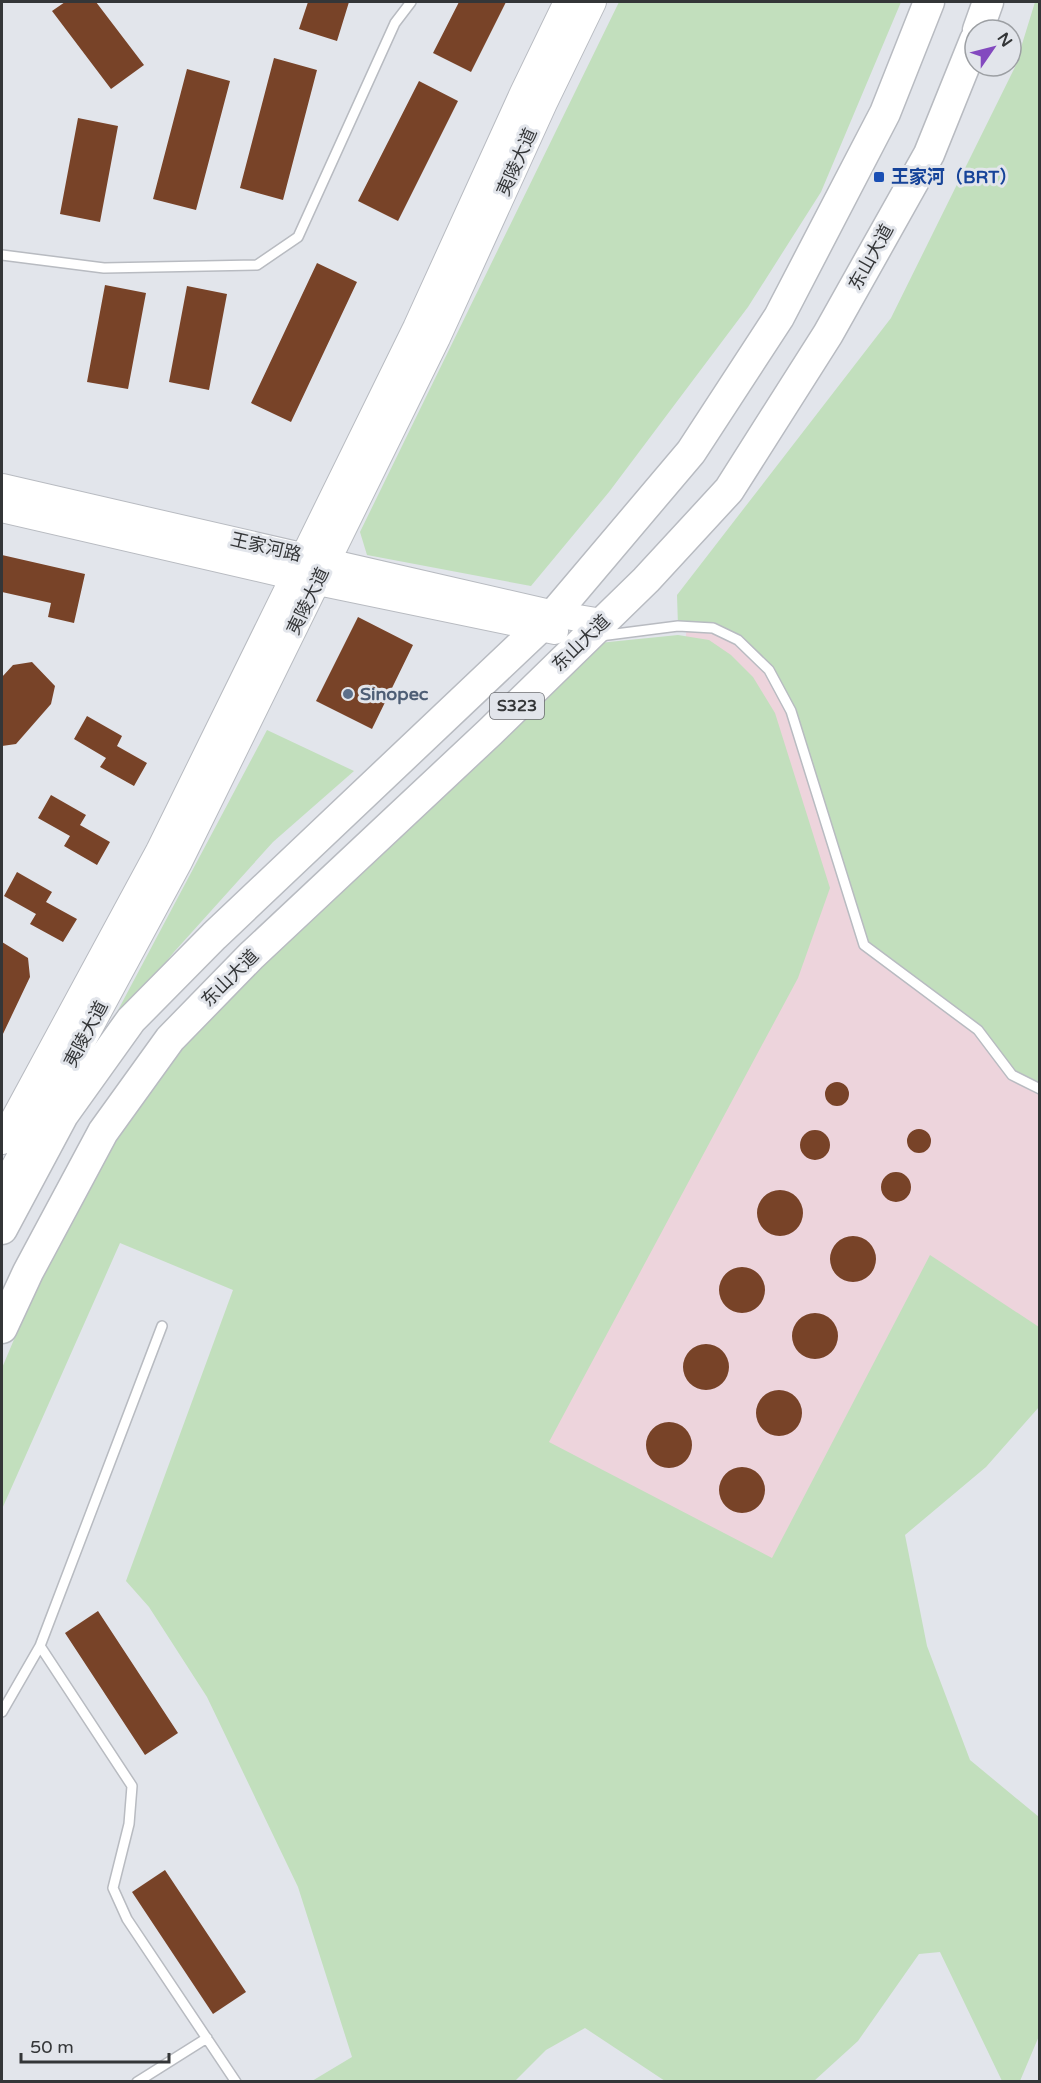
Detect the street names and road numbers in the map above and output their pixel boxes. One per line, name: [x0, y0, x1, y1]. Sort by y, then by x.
street label: 夷陵大道: [492, 125, 542, 199]
street label: 东山大道: [844, 220, 898, 294]
street label: 王家河路: [228, 528, 304, 566]
street label: 夷陵大道: [282, 564, 334, 638]
street label: 东山大道: [547, 610, 615, 676]
road number: S323: [490, 693, 544, 719]
street label: 东山大道: [197, 945, 263, 1011]
street label: 夷陵大道: [59, 997, 113, 1071]

